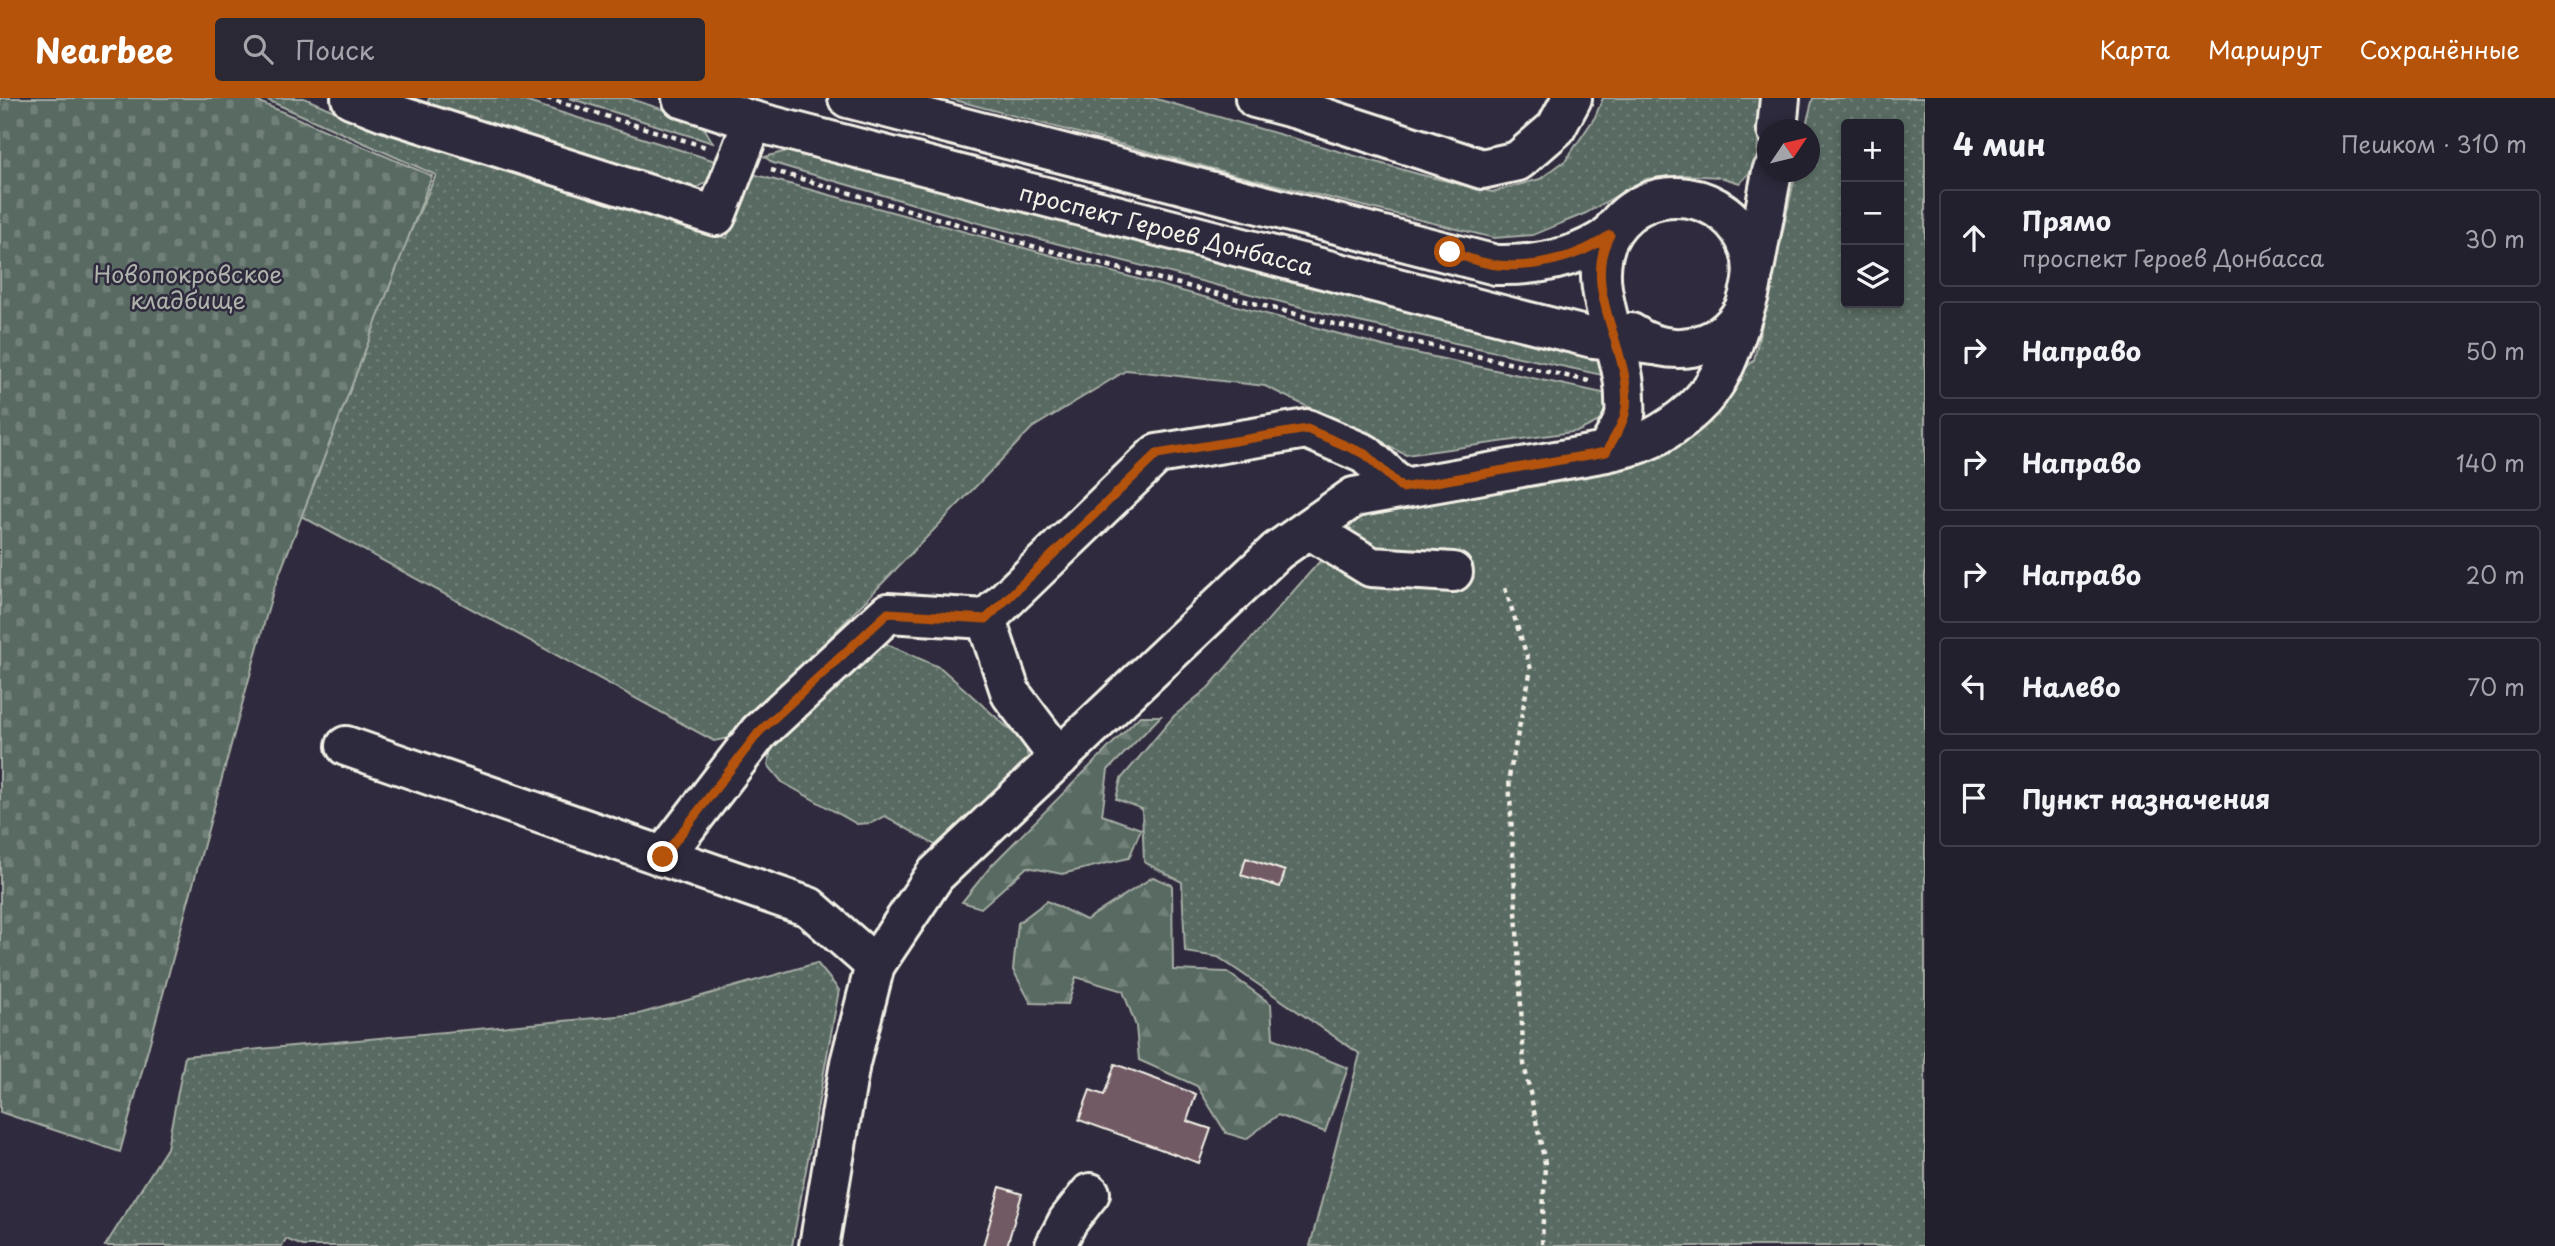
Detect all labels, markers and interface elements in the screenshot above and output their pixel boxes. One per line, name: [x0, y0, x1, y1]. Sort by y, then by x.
search box: [215, 18, 705, 81]
text: Nearbee: [35, 24, 173, 74]
icon: search: [239, 30, 277, 68]
text: Поиск: [295, 30, 374, 69]
text: Карта: [2099, 31, 2170, 67]
text: Маршрут: [2208, 31, 2322, 67]
text: Сохранённые: [2360, 31, 2520, 67]
north arrow: [1757, 119, 1820, 182]
map controls: [1841, 119, 1904, 308]
button: +: [1841, 119, 1904, 182]
text: 4 мин: [1953, 121, 2046, 166]
text: Пешком · 310 m: [2341, 126, 2527, 161]
street label: проспект Героев Донбасса: [1016, 173, 1318, 283]
button: −: [1841, 182, 1904, 245]
text: Прямо: [2022, 201, 2111, 240]
icon: ahead: [1955, 219, 1993, 257]
text: 30 m: [2464, 221, 2525, 256]
route start: [1434, 236, 1465, 267]
text: проспект Героев Донбасса: [2022, 240, 2324, 275]
button: layers: [1841, 245, 1904, 308]
park label: Новопокровское кладбище: [93, 256, 283, 317]
icon: right: [1955, 331, 1993, 369]
text: Направо: [2022, 331, 2141, 370]
text: 50 m: [2465, 333, 2525, 368]
icon: right: [1955, 443, 1993, 481]
text: Направо: [2022, 443, 2141, 482]
text: 140 m: [2456, 445, 2525, 480]
icon: right: [1955, 555, 1993, 593]
text: Направо: [2022, 555, 2141, 594]
text: 20 m: [2466, 557, 2525, 592]
icon: left: [1955, 667, 1993, 705]
text: Налево: [2022, 667, 2120, 706]
text: 70 m: [2467, 669, 2525, 704]
icon: arrive: [1955, 779, 1993, 817]
text: Пункт назначения: [2022, 779, 2270, 818]
route end: [647, 841, 678, 872]

